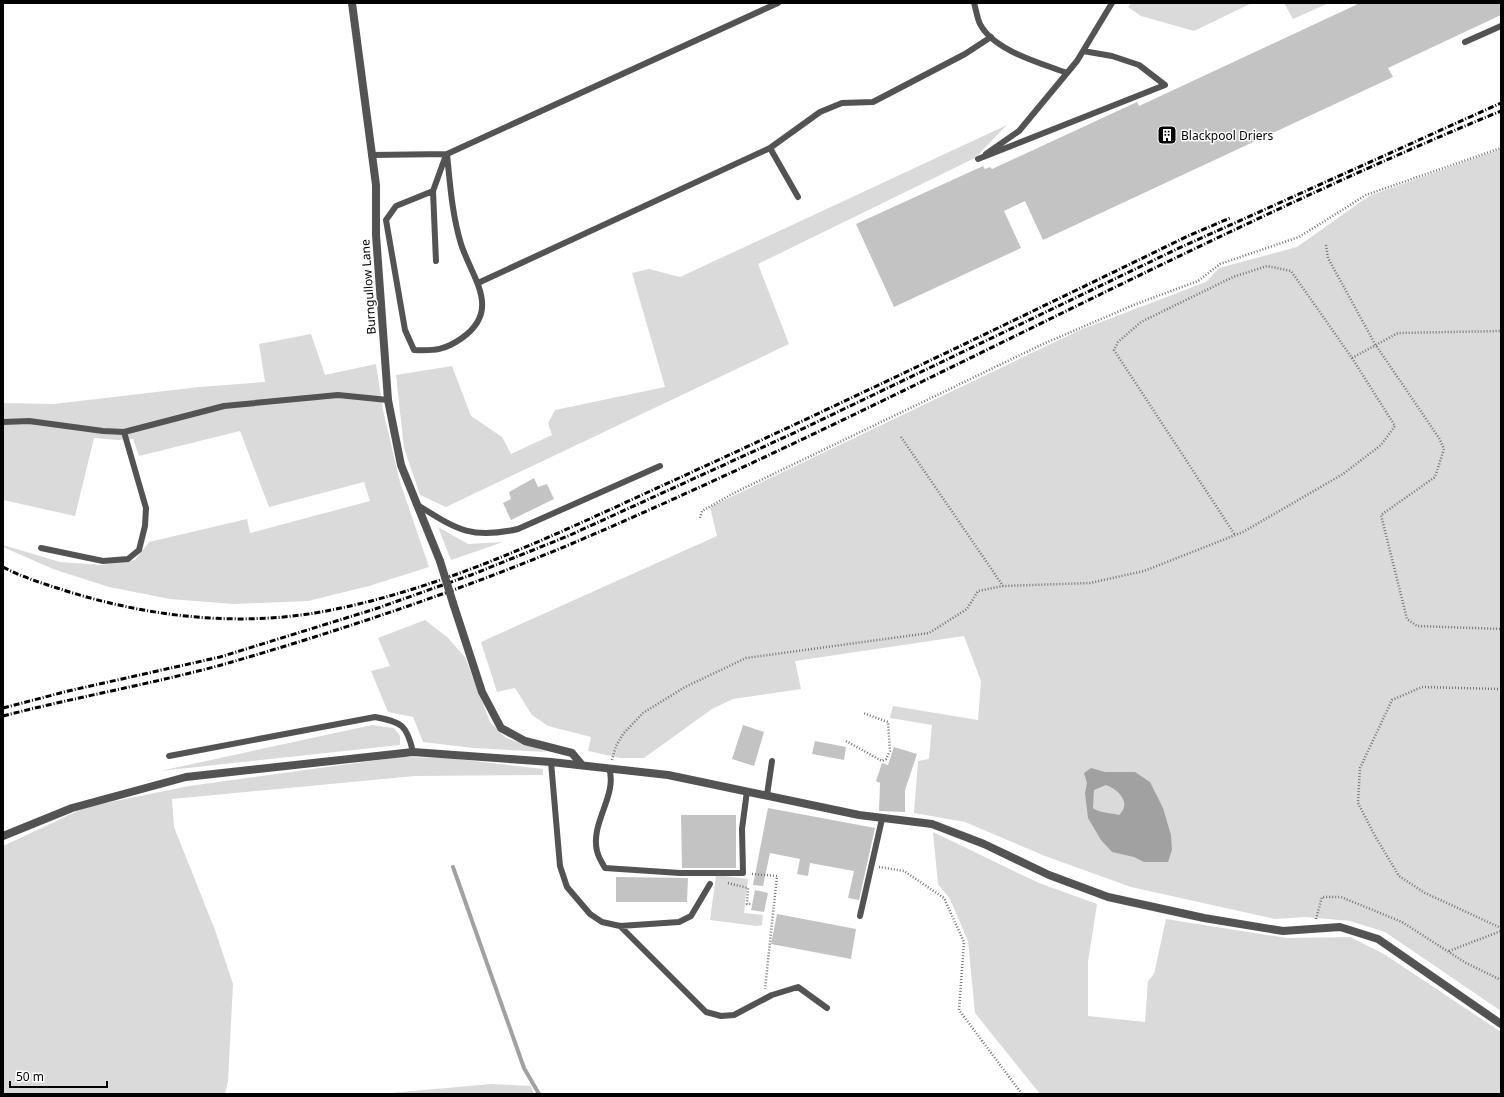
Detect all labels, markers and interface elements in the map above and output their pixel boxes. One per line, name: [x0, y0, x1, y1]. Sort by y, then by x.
building icon: Blackpool Driers: [1156, 124, 1178, 146]
place label: Blackpool Driers: [1181, 127, 1273, 144]
street label: Burngullow Lane: [356, 239, 380, 335]
scale bar: [10, 1063, 107, 1089]
text: 50 m: [16, 1068, 44, 1085]

